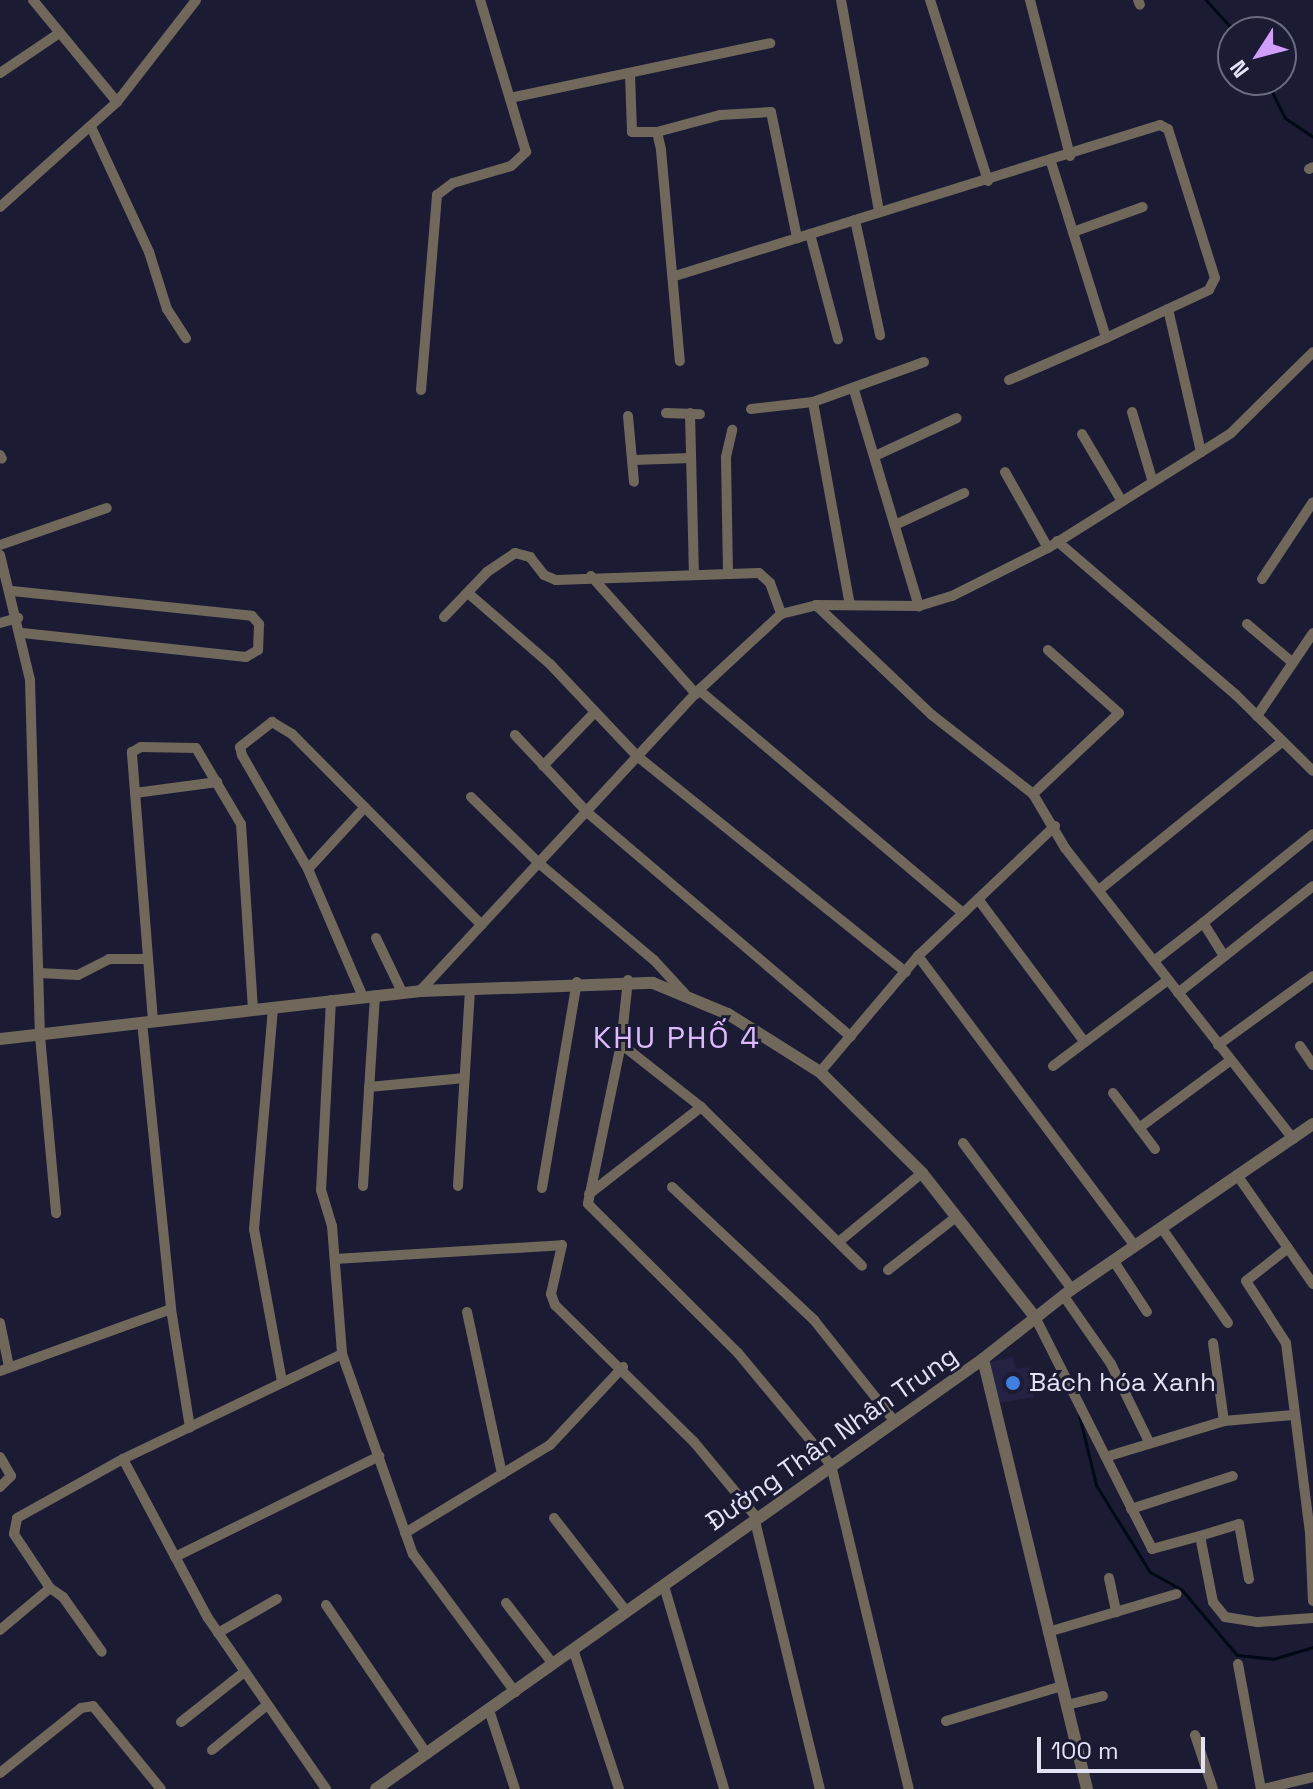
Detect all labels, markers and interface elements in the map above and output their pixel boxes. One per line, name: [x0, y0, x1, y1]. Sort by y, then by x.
north arrow: [1217, 16, 1297, 96]
text: N: [1224, 55, 1255, 83]
district label: KHU PHỐ 4: [593, 1020, 761, 1056]
street label: Đường Thân Nhân Trung: [700, 1340, 964, 1538]
place label: Bách hóa Xanh: [1029, 1367, 1216, 1399]
marker: Bách hóa Xanh: [1004, 1374, 1022, 1392]
scale bar: [1041, 1721, 1209, 1771]
text: 100 m: [1051, 1735, 1119, 1766]

